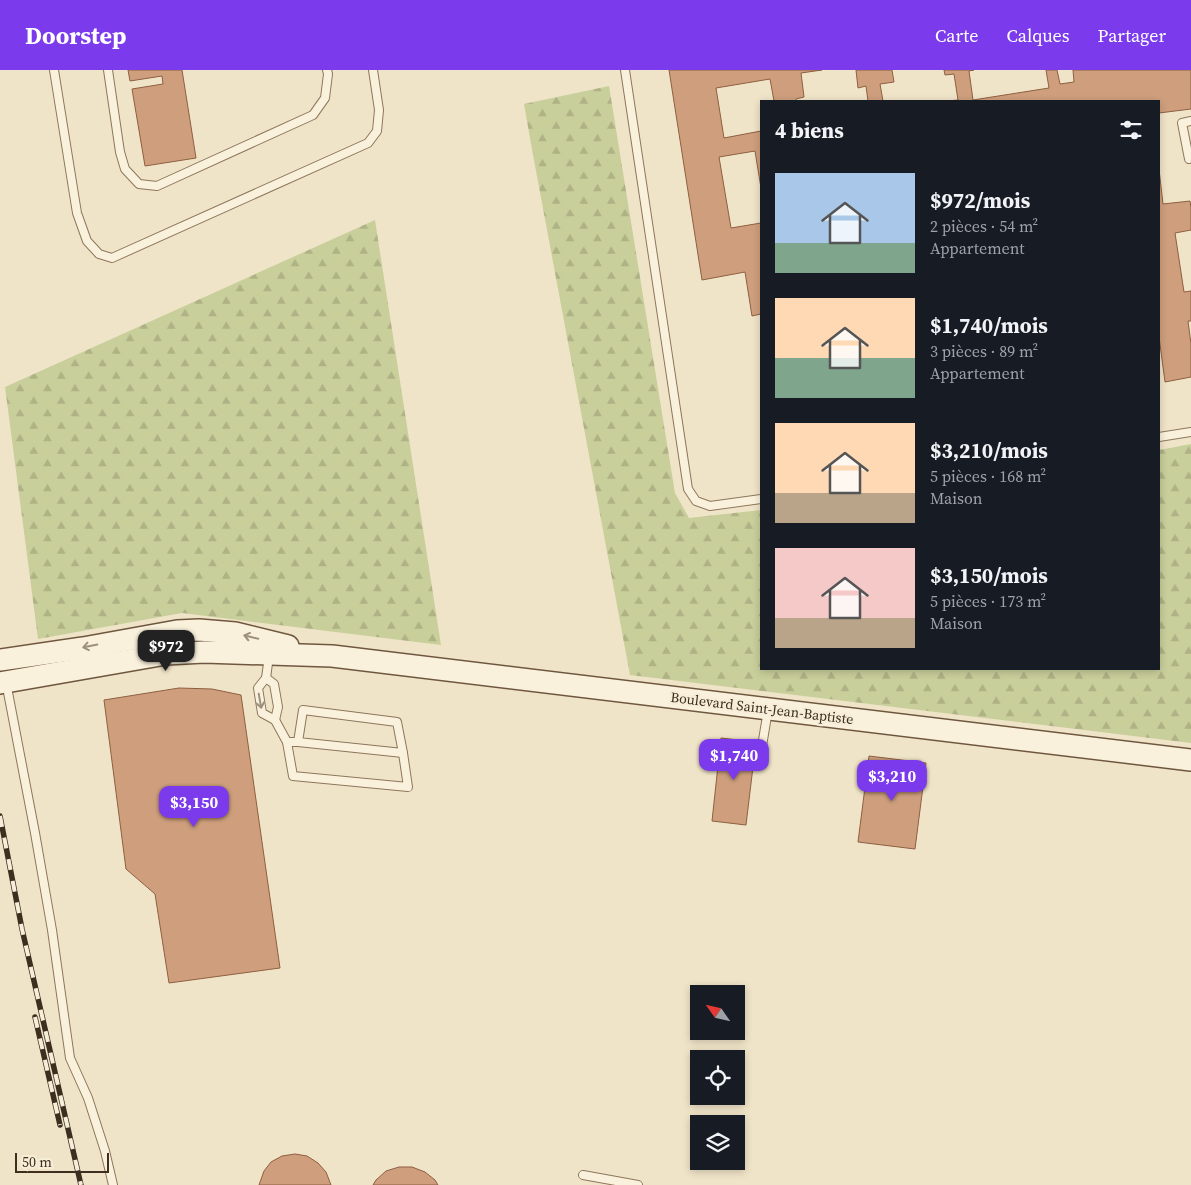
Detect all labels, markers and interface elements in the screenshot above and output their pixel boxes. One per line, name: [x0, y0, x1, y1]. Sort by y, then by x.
text: Doorstep: [25, 19, 127, 52]
text: Carte: [935, 23, 978, 48]
text: Calques: [1006, 23, 1070, 48]
text: Partager: [1098, 23, 1166, 48]
text: 4 biens: [775, 116, 844, 145]
icon: filters: [1117, 116, 1145, 144]
text: $972/mois: [930, 186, 1030, 215]
icon: home: [815, 193, 875, 253]
text: 2 pièces · 54 m²: [930, 215, 1038, 237]
text: Appartement: [930, 237, 1025, 259]
text: $1,740/mois: [930, 311, 1048, 340]
icon: home: [815, 318, 875, 378]
text: 3 pièces · 89 m²: [930, 340, 1038, 362]
text: Appartement: [930, 362, 1025, 384]
text: $3,210/mois: [930, 436, 1048, 465]
icon: home: [815, 443, 875, 503]
text: 5 pièces · 168 m²: [930, 465, 1046, 487]
text: Maison: [930, 487, 982, 509]
text: $3,150/mois: [930, 561, 1048, 590]
icon: home: [815, 568, 875, 628]
text: 5 pièces · 173 m²: [930, 590, 1046, 612]
text: Maison: [930, 612, 982, 634]
pin: $972: [136, 630, 196, 672]
one-way arrow: [243, 632, 259, 641]
text: $972: [149, 635, 183, 657]
one-way arrow: [83, 642, 99, 652]
street label: Boulevard Saint-Jean-Baptiste: [669, 687, 855, 729]
one-way arrow: [256, 693, 266, 709]
pin: $1,740: [693, 738, 775, 781]
text: $1,740: [710, 744, 758, 766]
pin: $3,210: [851, 760, 933, 802]
text: $3,210: [868, 765, 916, 787]
pin: $3,150: [153, 786, 235, 828]
text: $3,150: [170, 791, 218, 813]
north arrow: [690, 985, 745, 1040]
map controls: [690, 985, 745, 1170]
button: locate: [690, 1050, 745, 1105]
button: layers: [690, 1115, 745, 1170]
scale bar: [15, 1150, 109, 1173]
text: 50 m: [22, 1152, 52, 1172]

